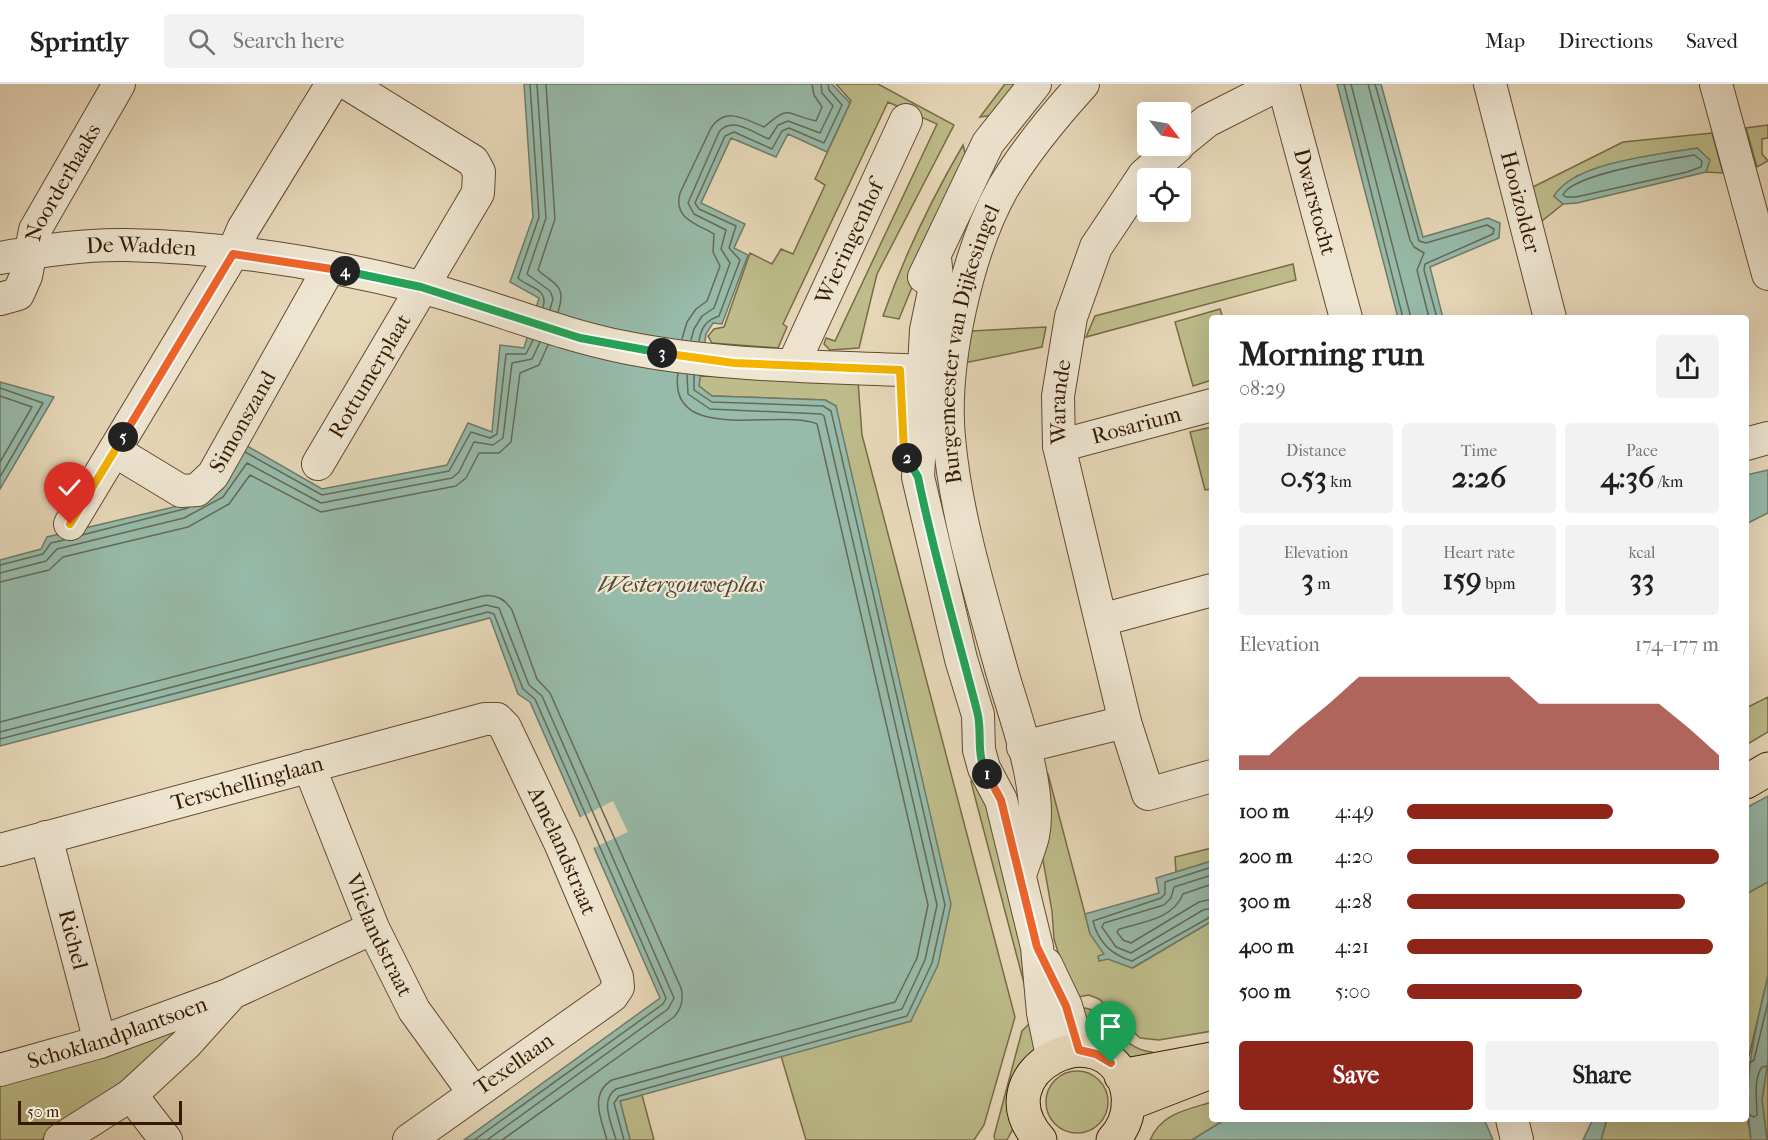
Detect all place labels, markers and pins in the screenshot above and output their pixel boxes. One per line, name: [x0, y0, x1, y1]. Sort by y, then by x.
pin: 4: [330, 256, 360, 286]
pin: 3: [647, 338, 677, 368]
pin: 5: [108, 422, 138, 452]
pin: 2: [892, 443, 922, 473]
pin: [44, 462, 95, 524]
pin: 1: [972, 759, 1002, 789]
pin: [1085, 1001, 1136, 1063]

